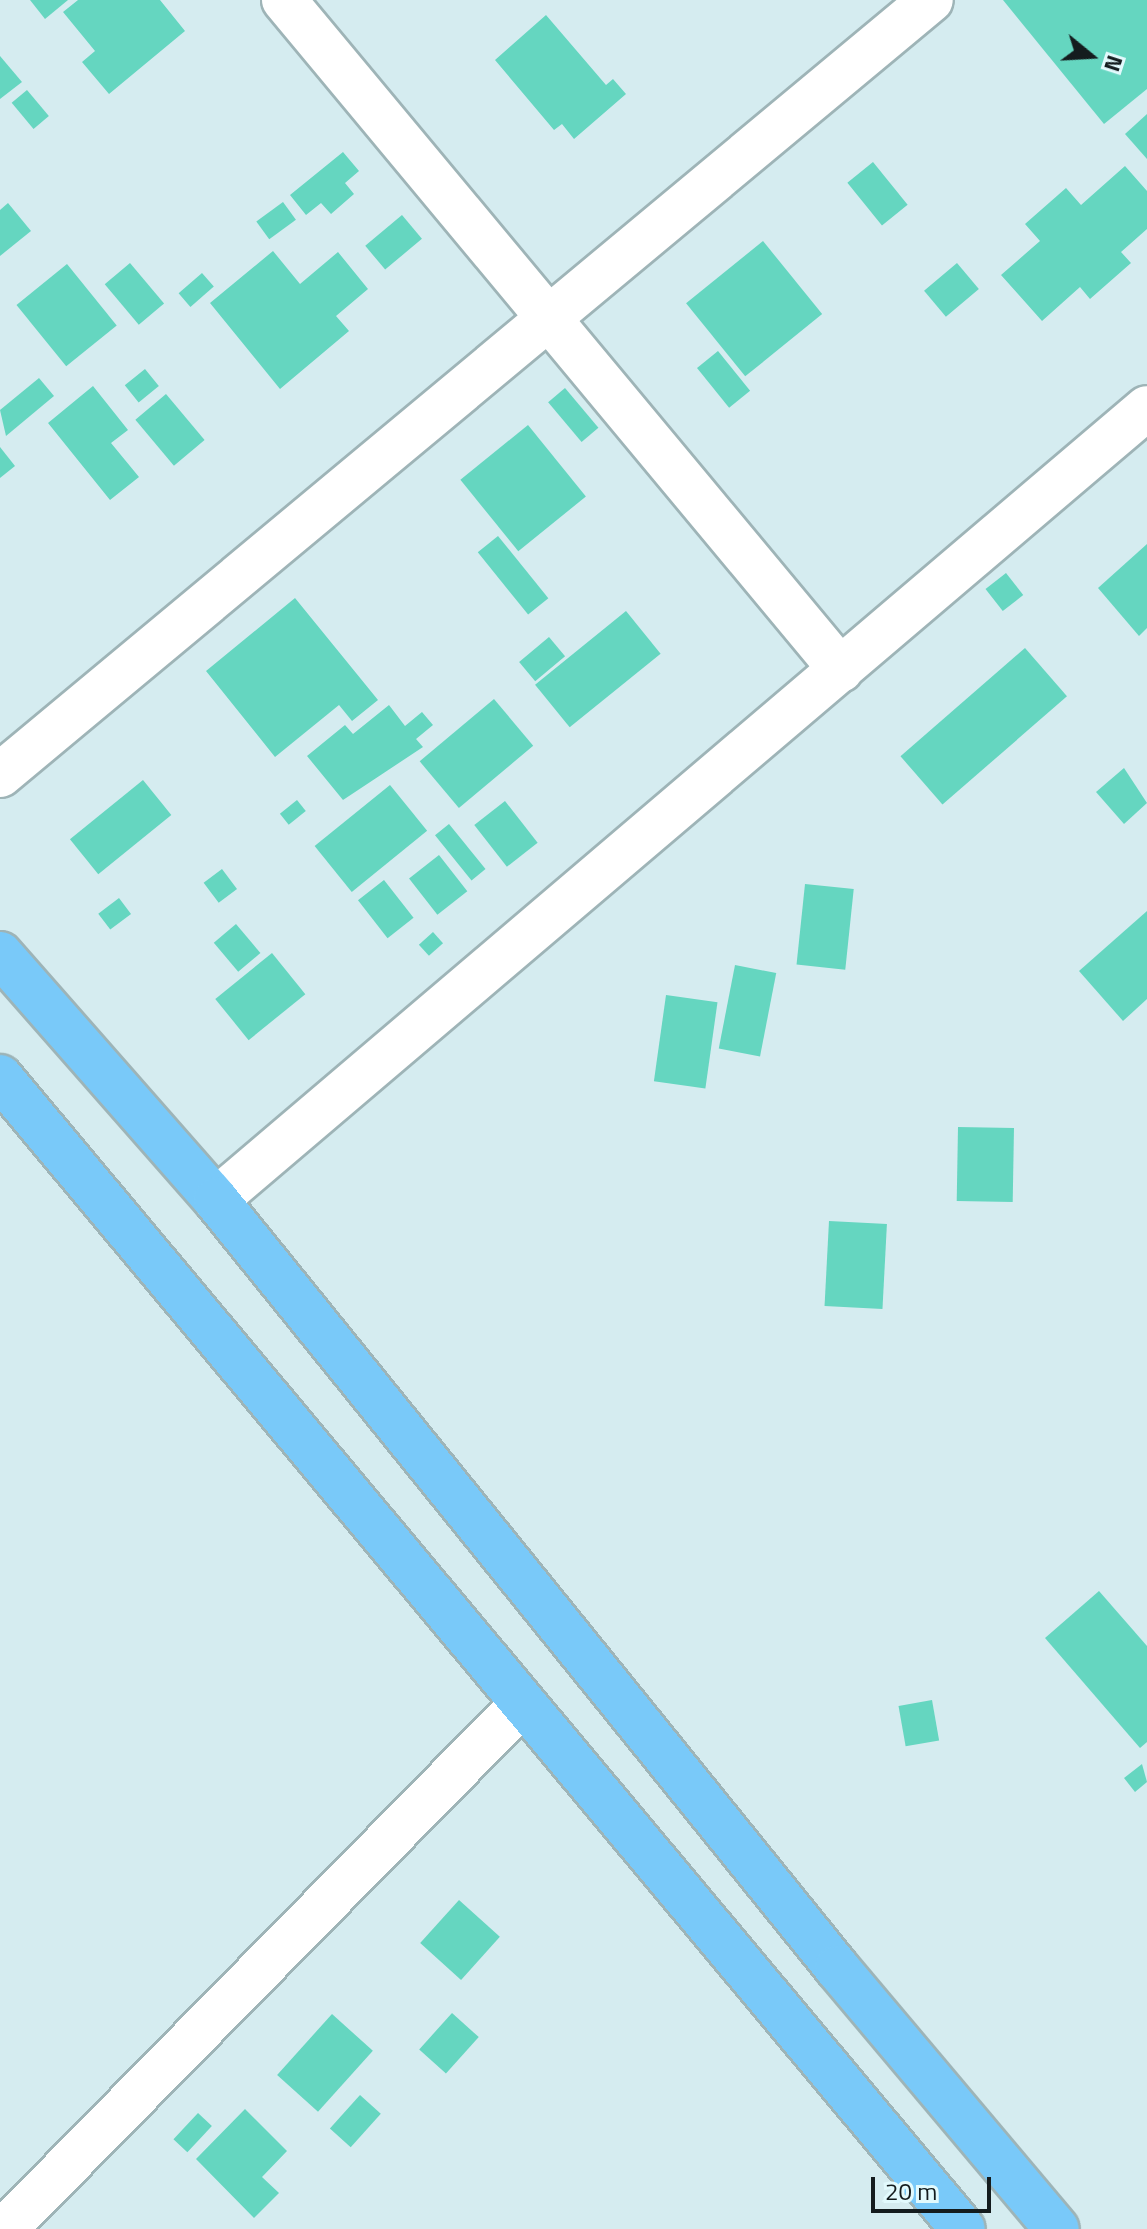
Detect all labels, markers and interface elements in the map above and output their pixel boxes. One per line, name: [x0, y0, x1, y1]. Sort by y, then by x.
north arrow: [1051, 16, 1131, 96]
text: N: [1095, 51, 1132, 76]
scale bar: [875, 2161, 995, 2211]
text: 20 m: [885, 2173, 937, 2209]

